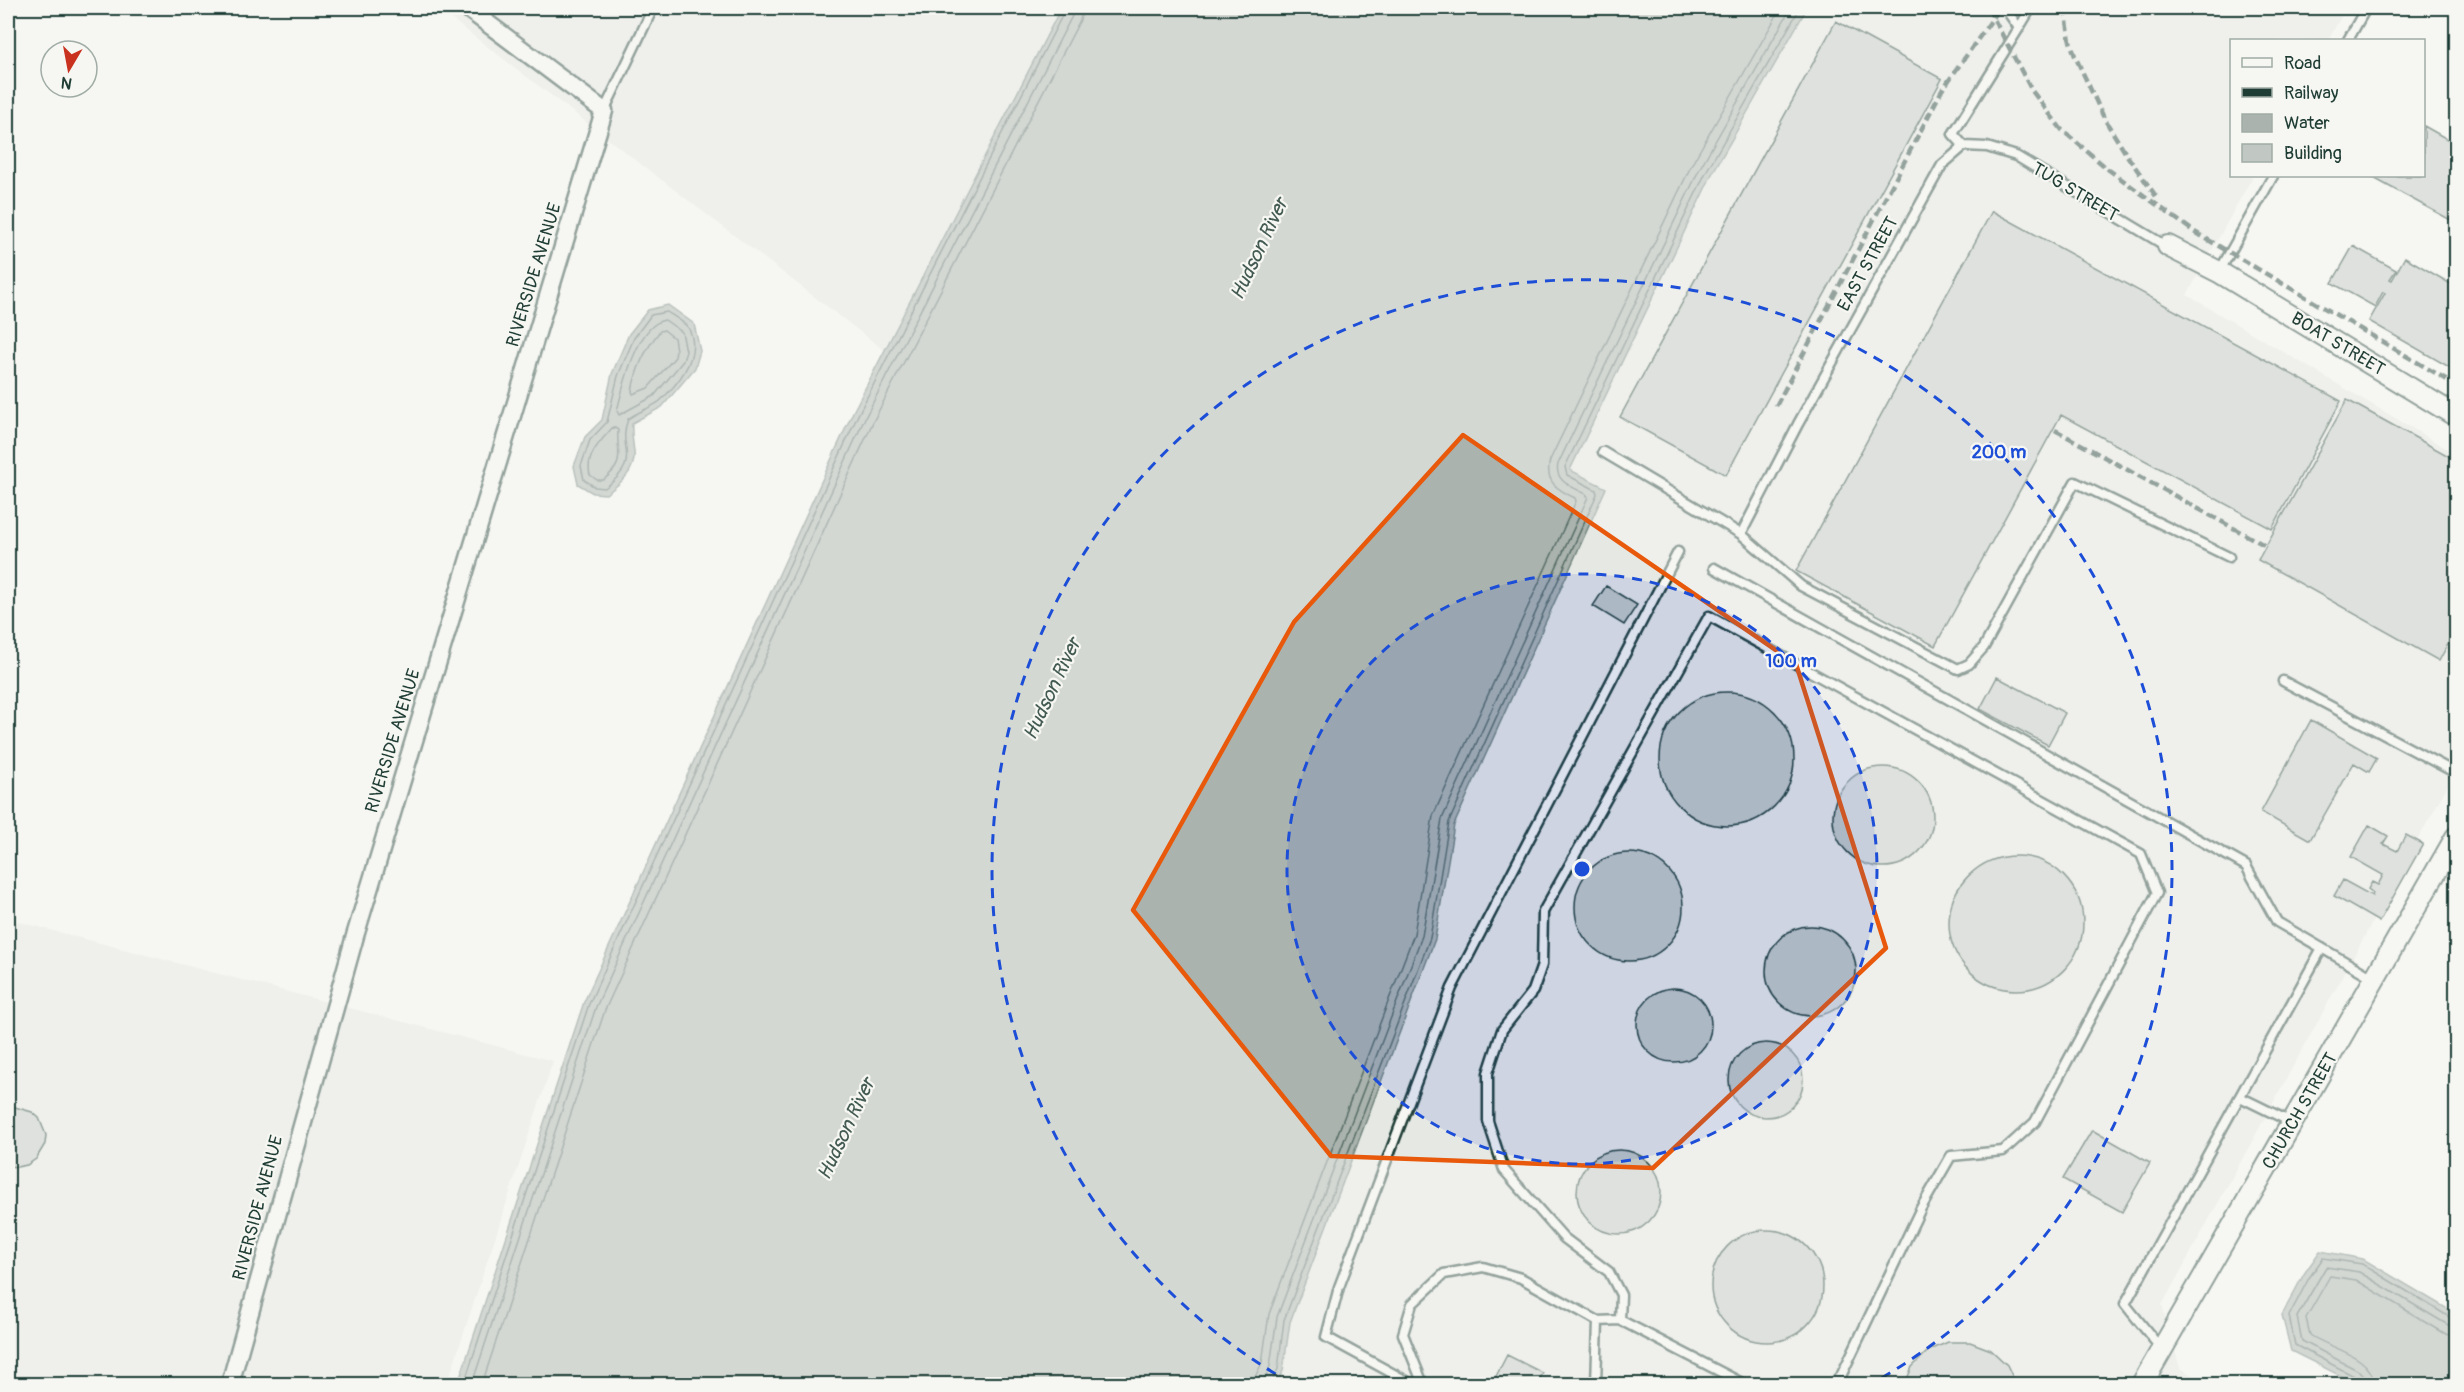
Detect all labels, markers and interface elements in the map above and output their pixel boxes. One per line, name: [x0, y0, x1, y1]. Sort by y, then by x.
north arrow: [39, 39, 99, 99]
legend: [2230, 39, 2425, 177]
text: Road: [2284, 52, 2321, 75]
text: N: [59, 72, 74, 94]
text: Railway: [2284, 82, 2339, 105]
text: Water: [2284, 112, 2330, 135]
text: Building: [2284, 142, 2342, 165]
street label: TUG STREET: [2027, 157, 2123, 227]
water label: Hudson River: [1225, 192, 1295, 304]
street label: RIVERSIDE AVENUE: [501, 200, 567, 350]
street label: EAST STREET: [1832, 212, 1904, 316]
street label: BOAT STREET: [2287, 307, 2389, 381]
text: 200 m: [1972, 441, 2026, 464]
water label: Hudson River: [1018, 632, 1088, 744]
text: 100 m: [1765, 650, 1817, 673]
street label: RIVERSIDE AVENUE: [360, 666, 426, 816]
centre of rings: [1572, 859, 1592, 879]
street label: CHURCH STREET: [2257, 1049, 2343, 1173]
water label: Hudson River: [812, 1072, 882, 1184]
street label: RIVERSIDE AVENUE: [228, 1133, 288, 1283]

